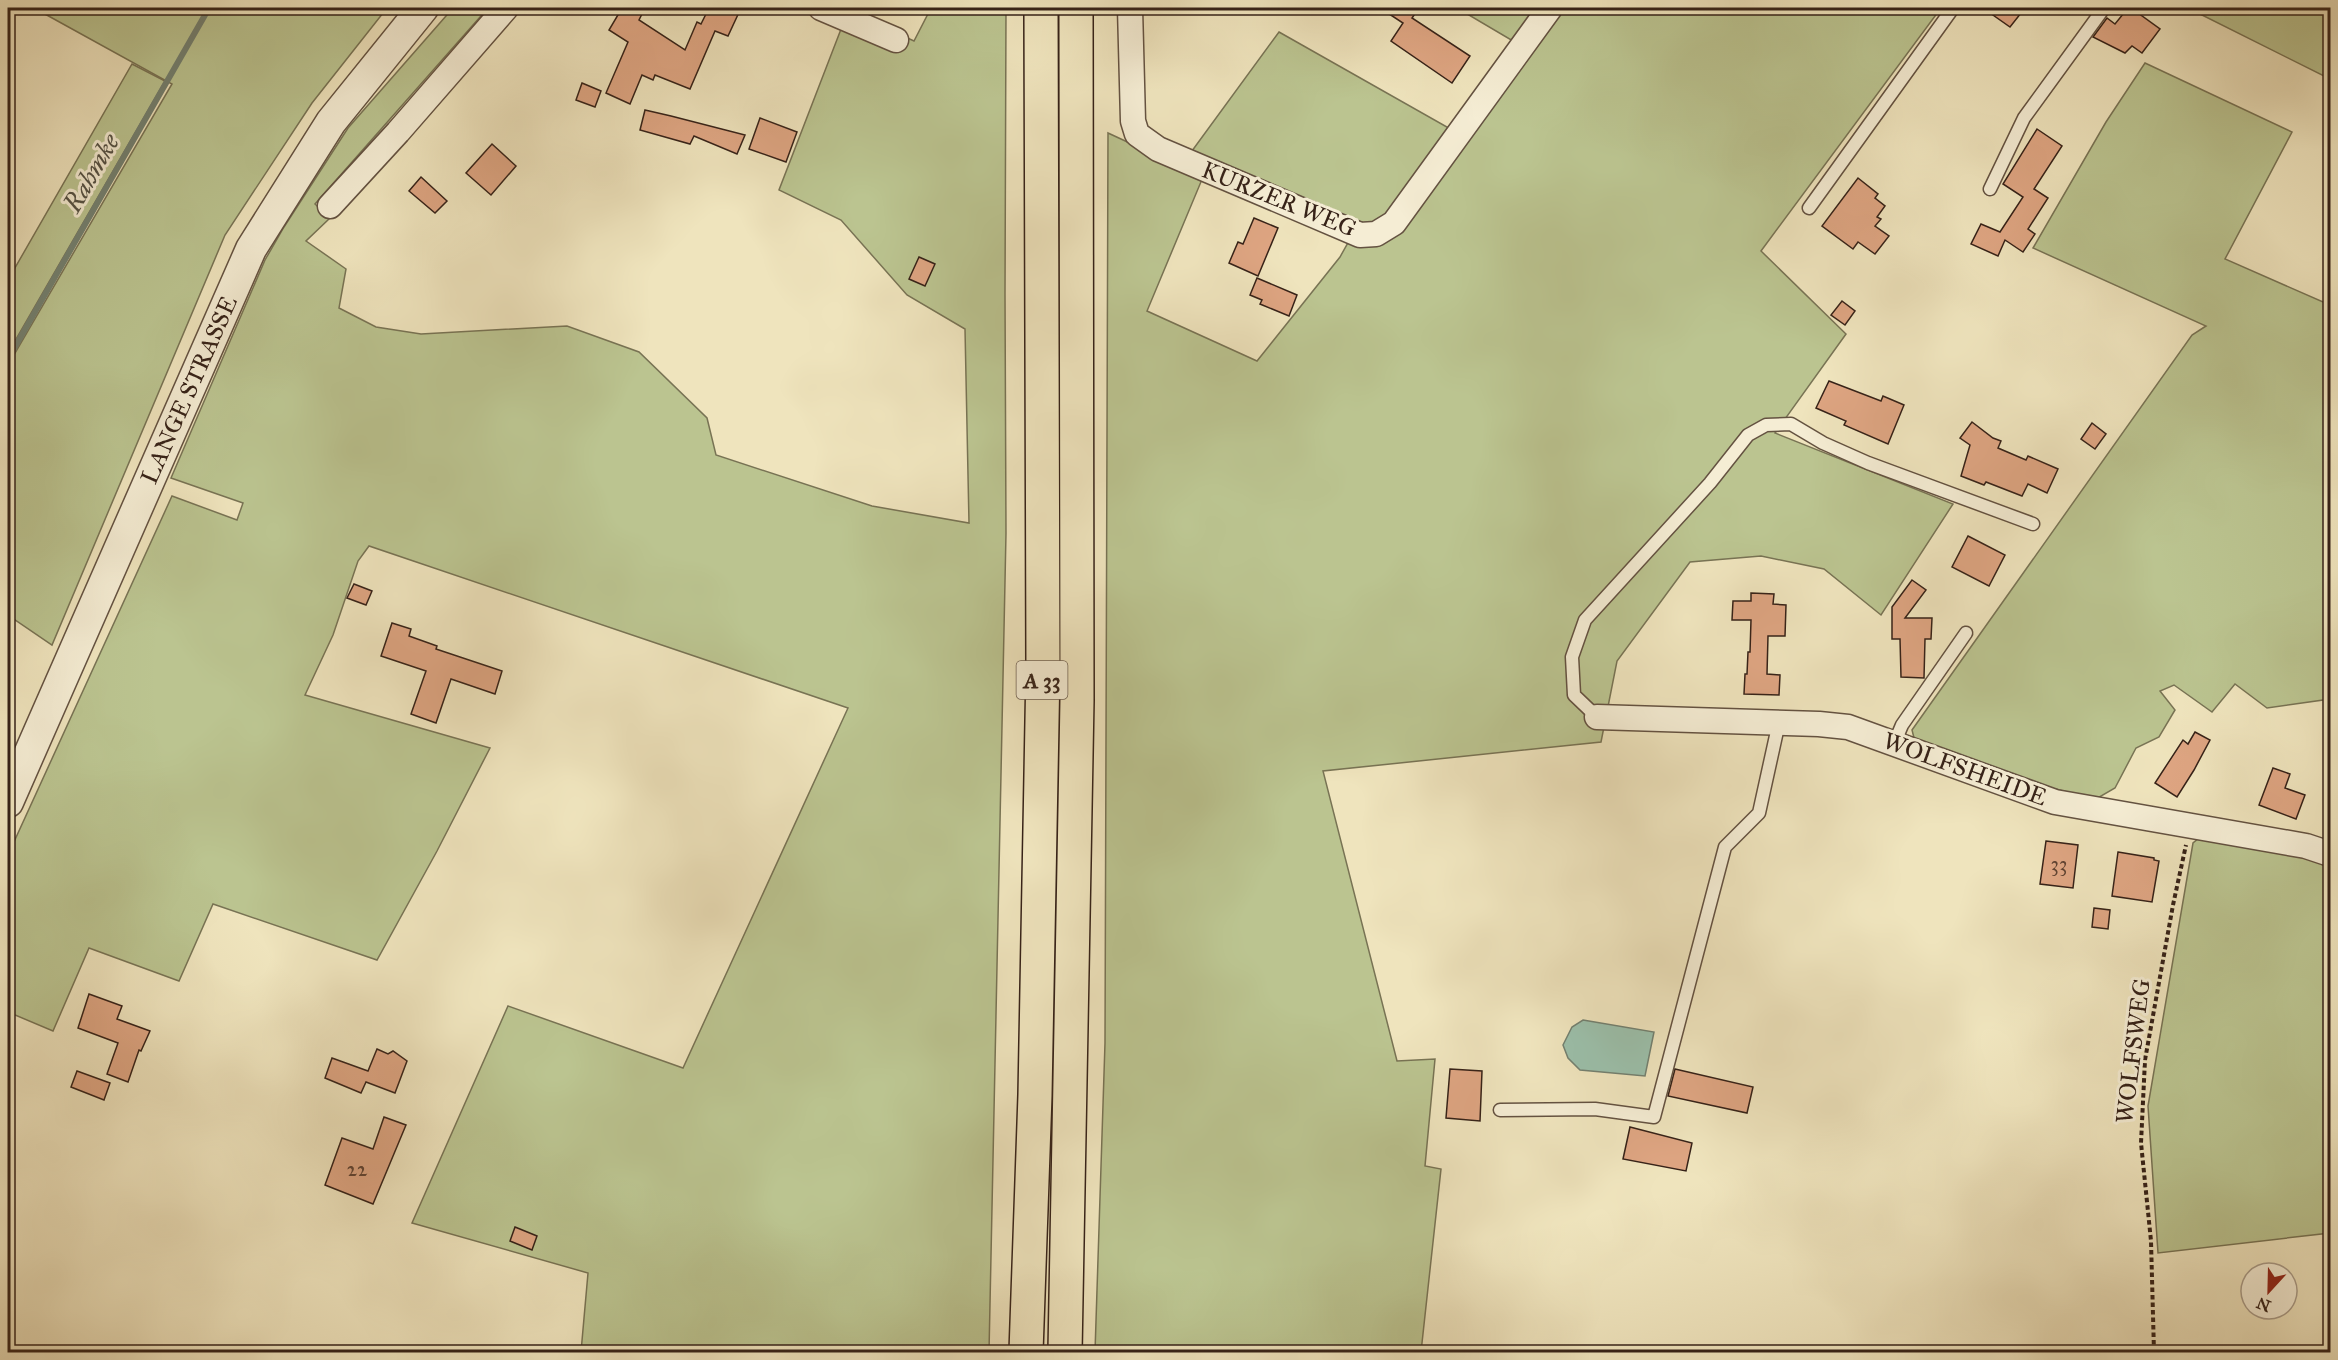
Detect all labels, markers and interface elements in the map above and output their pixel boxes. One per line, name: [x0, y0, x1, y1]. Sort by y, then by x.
water label: Rahmke: [55, 127, 127, 219]
street label: KURZER WEG: [1197, 154, 1361, 244]
street label: LANGE STRASSE: [134, 291, 244, 489]
road number: A 33: [1016, 661, 1068, 699]
street label: WOLFSHEIDE: [1879, 725, 2051, 813]
house number: 33: [2051, 851, 2067, 877]
street label: WOLFSWEG: [2109, 977, 2157, 1125]
house number: 22: [347, 1156, 368, 1182]
north arrow: [2239, 1261, 2299, 1321]
text: N: [2253, 1293, 2273, 1316]

